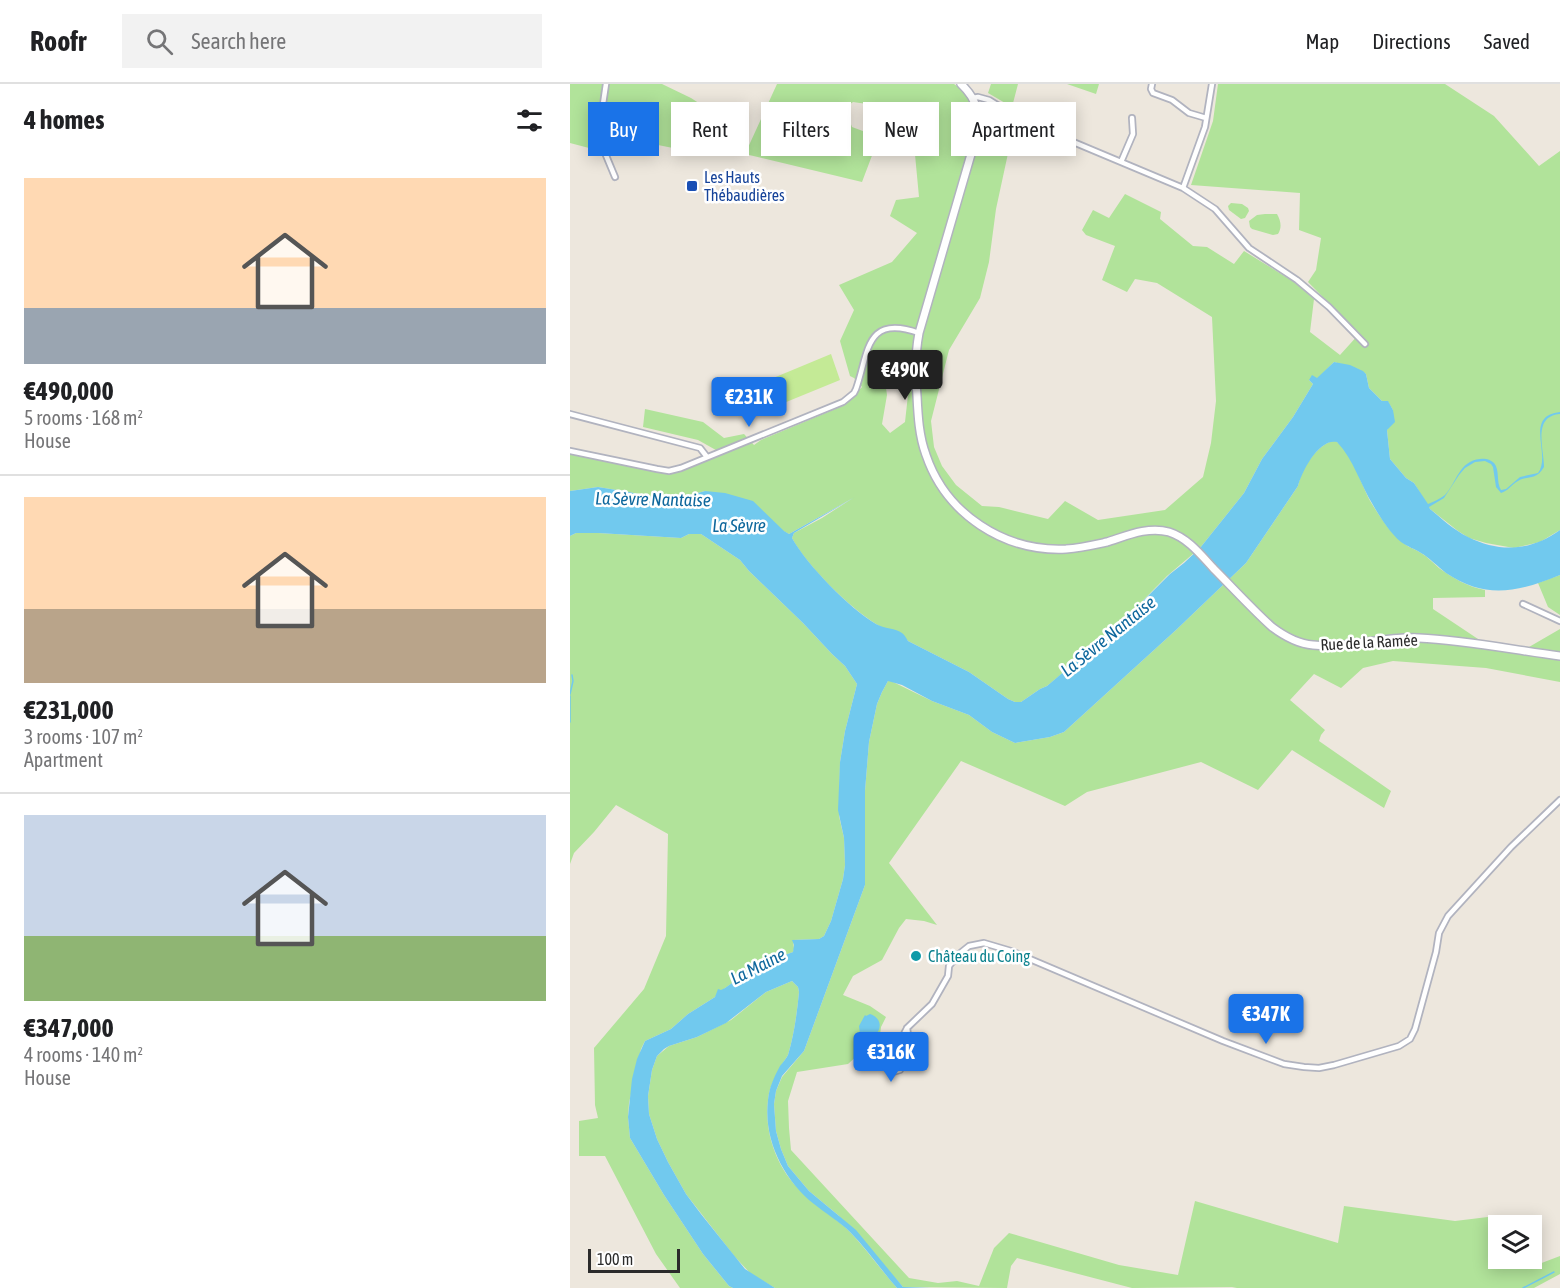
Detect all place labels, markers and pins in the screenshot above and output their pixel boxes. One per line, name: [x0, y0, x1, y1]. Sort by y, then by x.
place label: Les Hauts Thébaudières: [704, 168, 785, 204]
marker: Les Hauts Thébaudières: [685, 179, 699, 193]
pin: €490K: [863, 350, 947, 401]
pin: €231K: [707, 377, 791, 428]
place label: Château du Coing: [928, 947, 1030, 966]
marker: Château du Coing: [909, 949, 923, 963]
pin: €347K: [1224, 994, 1308, 1045]
pin: €316K: [849, 1032, 933, 1083]

